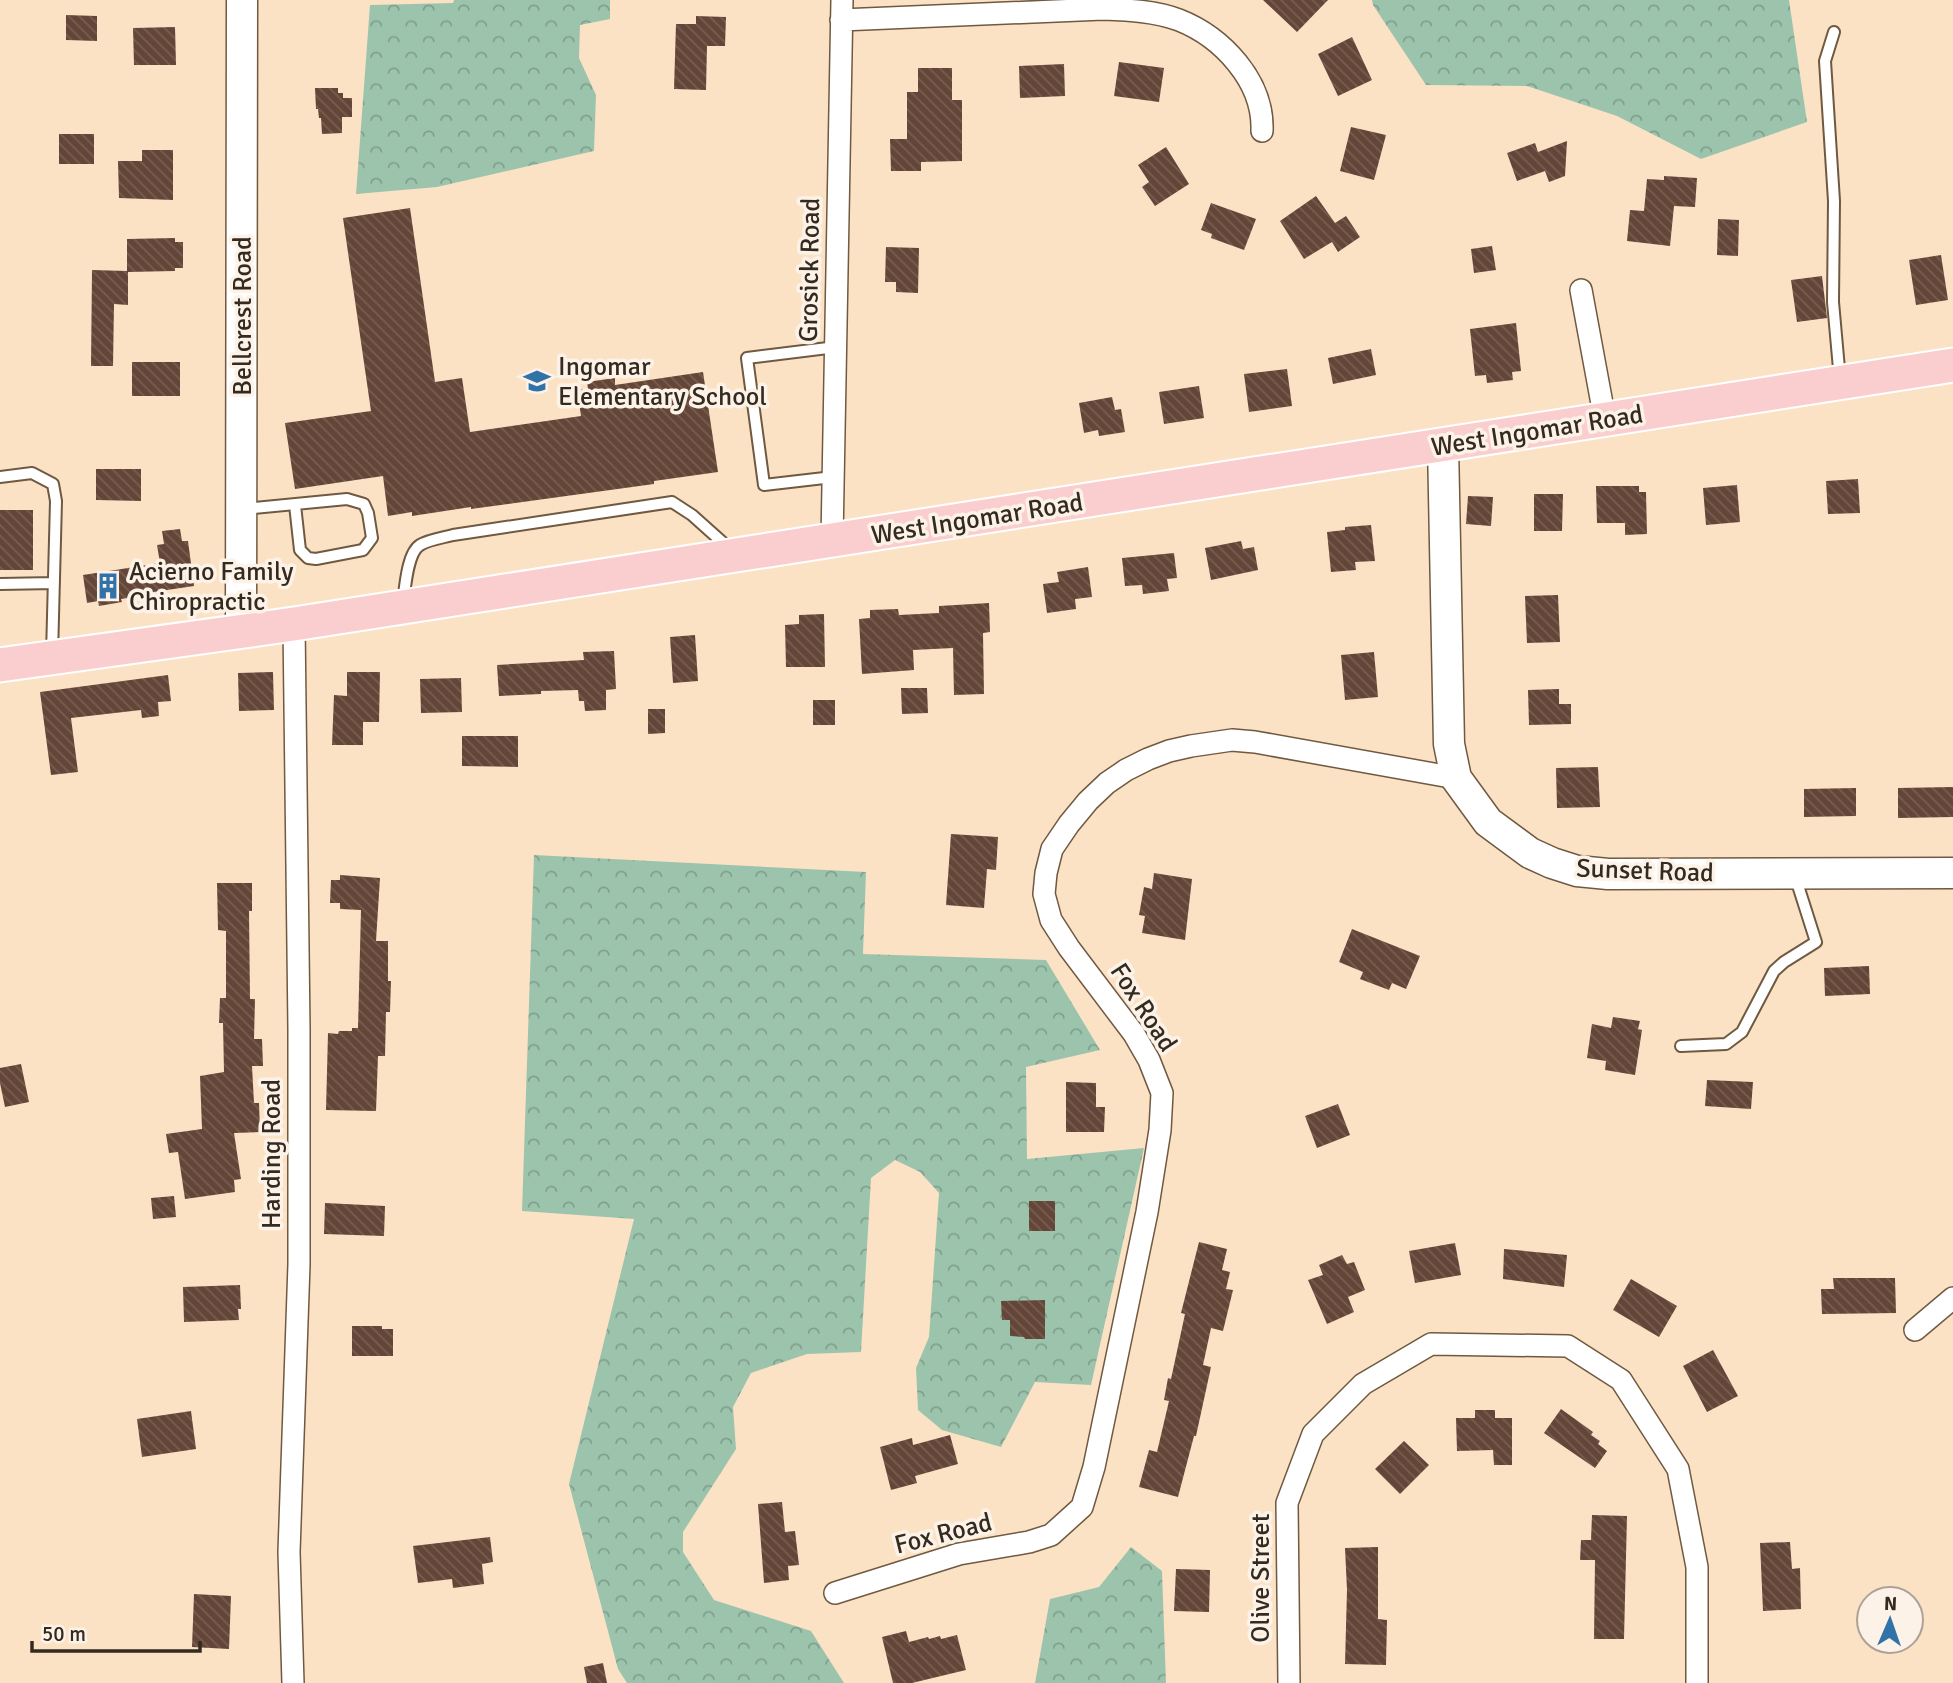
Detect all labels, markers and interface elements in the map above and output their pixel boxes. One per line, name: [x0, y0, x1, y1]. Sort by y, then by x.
street label: Grosick Road: [793, 198, 827, 343]
street label: Bellcrest Road: [227, 236, 259, 396]
place label: Ingomar Elementary School: [558, 351, 767, 413]
school or university icon: Ingomar Elementary School: [522, 366, 552, 396]
street label: West Ingomar Road: [1429, 398, 1645, 464]
street label: West Ingomar Road: [869, 486, 1085, 552]
place label: Acierno Family Chiropractic: [129, 556, 293, 618]
building icon: Acierno Family Chiropractic: [93, 571, 123, 601]
street label: Sunset Road: [1576, 853, 1714, 889]
street label: Fox Road: [1103, 957, 1184, 1058]
street label: Harding Road: [256, 1079, 288, 1229]
street label: Fox Road: [891, 1506, 995, 1561]
street label: Olive Street: [1245, 1513, 1277, 1643]
north arrow: [1855, 1585, 1925, 1655]
text: N: [1884, 1592, 1898, 1616]
scale bar: [32, 1610, 200, 1654]
text: 50 m: [42, 1621, 86, 1647]

